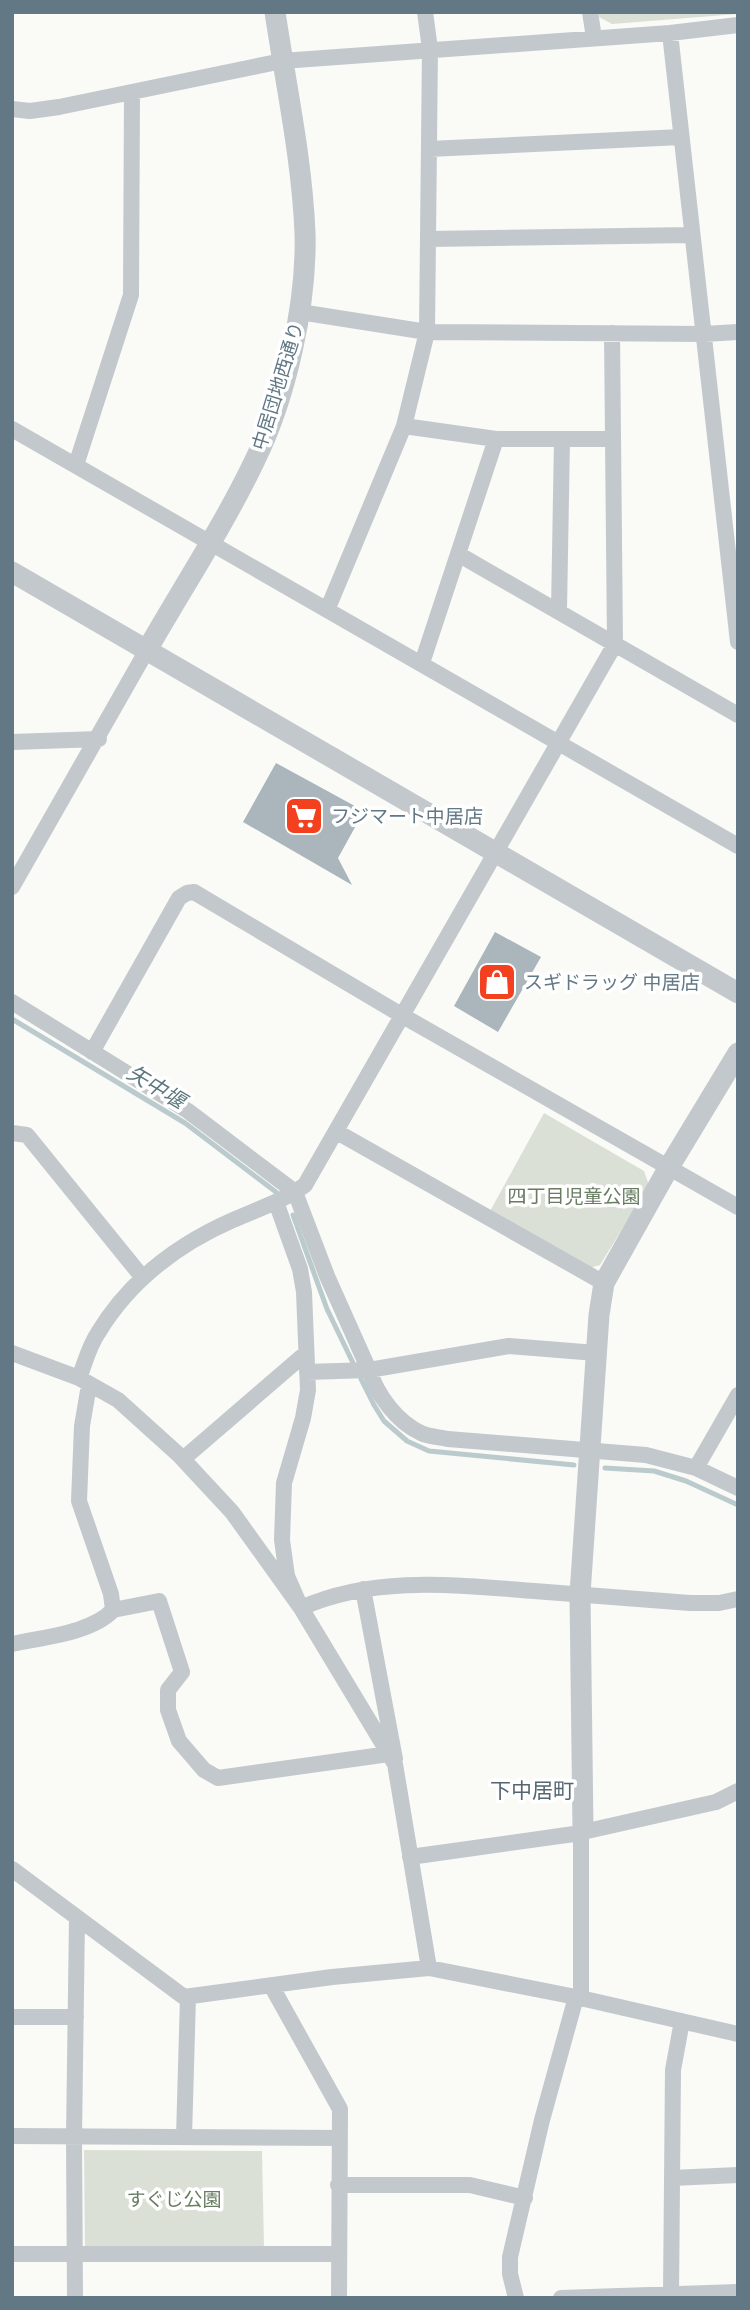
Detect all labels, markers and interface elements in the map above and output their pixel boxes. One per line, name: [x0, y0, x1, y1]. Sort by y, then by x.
street label: 中居団地西通り: [248, 319, 308, 453]
supermarket icon: フジマート中居店: [283, 795, 325, 837]
place label: フジマート中居店: [331, 805, 483, 828]
shop icon: スギドラッグ 中居店: [476, 961, 518, 1003]
place label: スギドラッグ 中居店: [524, 971, 700, 994]
water label: 矢中堰: [123, 1060, 193, 1116]
park label: 四丁目児童公園: [507, 1185, 641, 1208]
district label: 下中居町: [490, 1779, 574, 1803]
park label: すぐじ公園: [126, 2188, 222, 2211]

